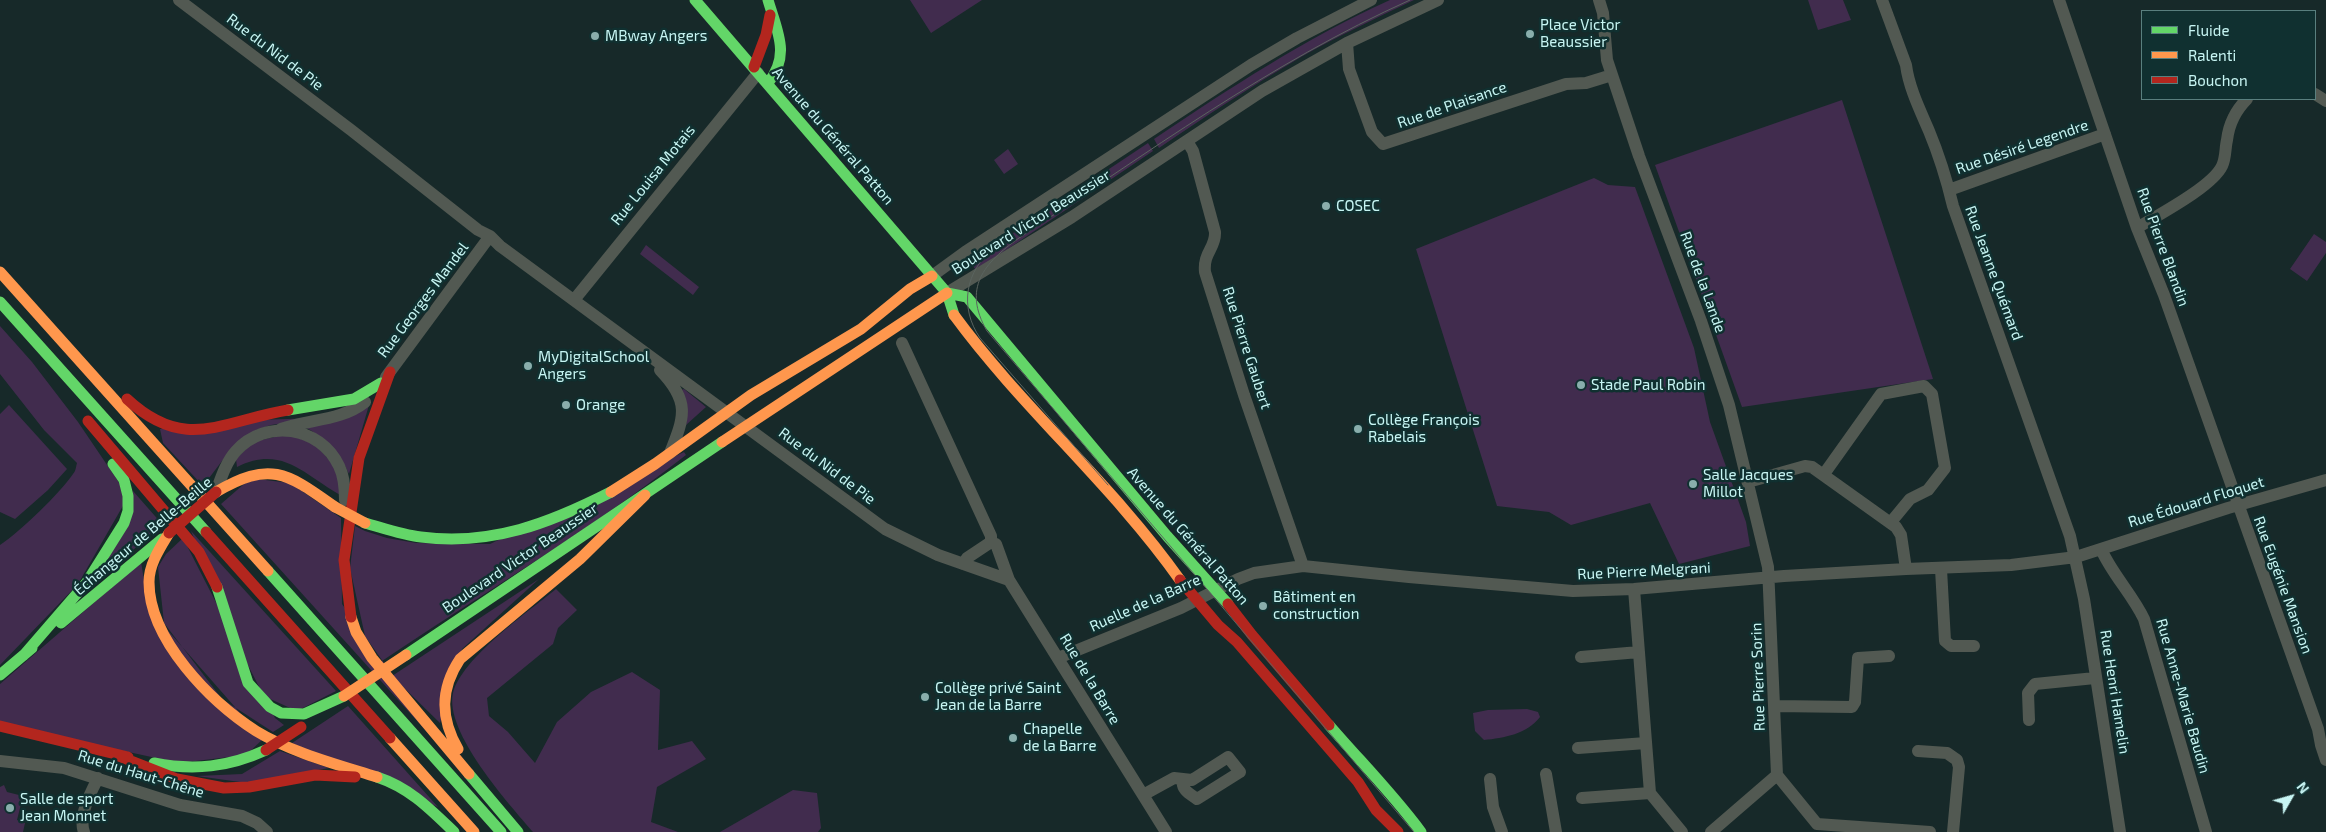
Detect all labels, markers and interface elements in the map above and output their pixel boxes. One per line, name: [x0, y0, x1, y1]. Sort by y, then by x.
street label: Rue du Nid de Pie: [223, 10, 327, 94]
legend: [2141, 10, 2316, 100]
place label: Place Victor Beaussier: [1540, 16, 1621, 51]
text: Fluide: [2188, 21, 2229, 39]
place label: MBway Angers: [605, 27, 707, 45]
marker: Place Victor Beaussier: [1524, 28, 1536, 40]
marker: MBway Angers: [589, 30, 601, 42]
text: Ralenti: [2188, 46, 2236, 64]
street label: Avenue du Général Patton: [768, 64, 898, 208]
text: Bouchon: [2188, 71, 2248, 89]
street label: Rue de Plaisance: [1395, 78, 1509, 132]
street label: Rue Désiré Legendre: [1953, 116, 2091, 178]
street label: Rue Louisa Motais: [607, 121, 699, 229]
street label: Boulevard Victor Beaussier: [948, 166, 1114, 278]
street label: Rue Pierre Blandin: [2133, 185, 2193, 309]
place label: COSEC: [1336, 197, 1380, 215]
marker: COSEC: [1320, 200, 1332, 212]
street label: Rue Jeanne Quémard: [1961, 203, 2027, 343]
street label: Rue de la Lande: [1676, 229, 1730, 335]
street label: Rue Georges Mandel: [374, 239, 472, 361]
street label: Rue Pierre Gaubert: [1219, 285, 1275, 411]
place label: MyDigitalSchool Angers: [538, 348, 649, 383]
marker: MyDigitalSchool Angers: [522, 360, 534, 372]
place label: Stade Paul Robin: [1591, 376, 1705, 394]
marker: Stade Paul Robin: [1575, 379, 1587, 391]
place label: Orange: [576, 396, 625, 414]
marker: Orange: [560, 399, 572, 411]
place label: Collège François Rabelais: [1368, 411, 1480, 446]
marker: Collège François Rabelais: [1352, 423, 1364, 435]
street label: Rue du Nid de Pie: [775, 424, 879, 508]
street label: Avenue du Général Patton: [1123, 464, 1253, 608]
place label: Salle Jacques Millot: [1703, 466, 1793, 501]
street label: Échangeur de Belle-Beille: [70, 473, 216, 599]
street label: Rue Édouard Floquet: [2126, 473, 2266, 531]
marker: Salle Jacques Millot: [1687, 478, 1699, 490]
street label: Boulevard Victor Beaussier: [439, 499, 601, 617]
street label: Rue Eugénie Mansion: [2250, 514, 2316, 656]
street label: Rue Pierre Melgrani: [1577, 559, 1711, 583]
street label: Ruelle de la Barre: [1087, 570, 1203, 636]
place label: Bâtiment en construction: [1273, 588, 1359, 623]
marker: Bâtiment en construction: [1257, 600, 1269, 612]
street label: Rue Anne-Marie Baudin: [2152, 616, 2214, 776]
street label: Rue Pierre Sorin: [1747, 622, 1769, 732]
street label: Rue Henri Hamelin: [2096, 629, 2134, 755]
street label: Rue de la Barre: [1056, 630, 1124, 728]
place label: Collège privé Saint Jean de la Barre: [935, 679, 1061, 714]
marker: Collège privé Saint Jean de la Barre: [919, 691, 931, 703]
place label: Chapelle de la Barre: [1023, 720, 1096, 755]
marker: Chapelle de la Barre: [1007, 732, 1019, 744]
street label: Rue du Haut-Chêne: [76, 746, 206, 802]
north arrow: [2266, 772, 2316, 822]
text: N: [2293, 778, 2313, 797]
place label: Salle de sport Jean Monnet: [20, 790, 114, 825]
marker: Salle de sport Jean Monnet: [4, 802, 16, 814]

